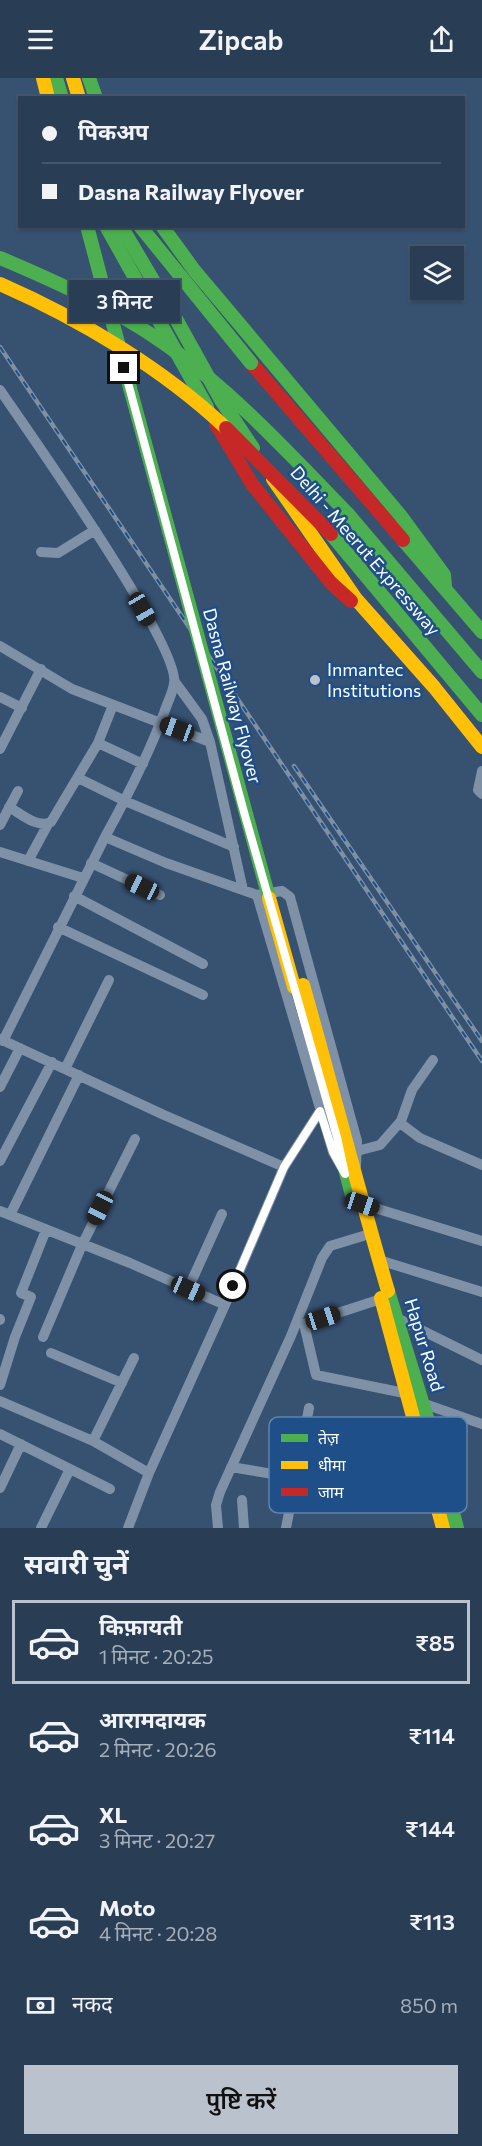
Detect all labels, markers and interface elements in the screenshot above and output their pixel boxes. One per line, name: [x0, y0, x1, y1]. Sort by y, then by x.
icon: menu: [24, 23, 57, 56]
text: Zipcab: [198, 23, 284, 56]
icon: share: [425, 23, 458, 56]
text: पिकअप: [78, 118, 149, 145]
text: Dasna Railway Flyover: [78, 178, 304, 205]
map controls: [410, 246, 464, 300]
button: layers: [410, 246, 464, 300]
callout: 3 मिनट: [68, 281, 180, 323]
text: 3 मिनट: [97, 289, 153, 313]
route end: [110, 354, 137, 381]
street label: Delhi - Meerut Expressway: [286, 461, 445, 640]
car: [125, 589, 159, 629]
street label: Dasna Railway Flyover: [199, 606, 267, 786]
place label: Inmantec Institutions: [327, 658, 421, 701]
marker: Inmantec Institutions: [308, 673, 322, 687]
car: [157, 714, 197, 744]
car: [122, 871, 162, 903]
car: [84, 1188, 116, 1228]
car: [342, 1190, 382, 1218]
route start: [219, 1272, 246, 1299]
car: [168, 1273, 208, 1305]
street label: Hapur Road: [400, 1295, 450, 1394]
car: [303, 1304, 343, 1332]
legend: [269, 1417, 467, 1513]
text: तेज़: [318, 1428, 340, 1447]
text: धीमा: [318, 1455, 347, 1474]
text: जाम: [318, 1482, 344, 1501]
text: सवारी चुनें: [24, 1547, 129, 1580]
text: किफ़ायती: [99, 1613, 183, 1640]
icon: car: [27, 1615, 81, 1669]
text: ₹85: [415, 1629, 455, 1656]
text: 1 मिनट · 20:25: [99, 1644, 213, 1668]
text: आरामदायक: [99, 1706, 206, 1733]
icon: car: [27, 1708, 81, 1762]
text: ₹114: [409, 1722, 455, 1749]
text: 2 मिनट · 20:26: [99, 1737, 217, 1761]
icon: car: [27, 1801, 81, 1855]
text: XL: [99, 1801, 127, 1828]
text: ₹144: [405, 1815, 455, 1842]
text: 3 मिनट · 20:27: [99, 1828, 215, 1852]
icon: car: [27, 1894, 81, 1948]
text: Moto: [99, 1894, 155, 1921]
text: ₹113: [409, 1908, 455, 1935]
text: 4 मिनट · 20:28: [99, 1921, 218, 1945]
icon: cash: [24, 1989, 57, 2022]
text: नकद: [72, 1990, 113, 2017]
text: 850 m: [400, 1993, 458, 2017]
button: पुष्टि करें: [24, 2065, 458, 2134]

